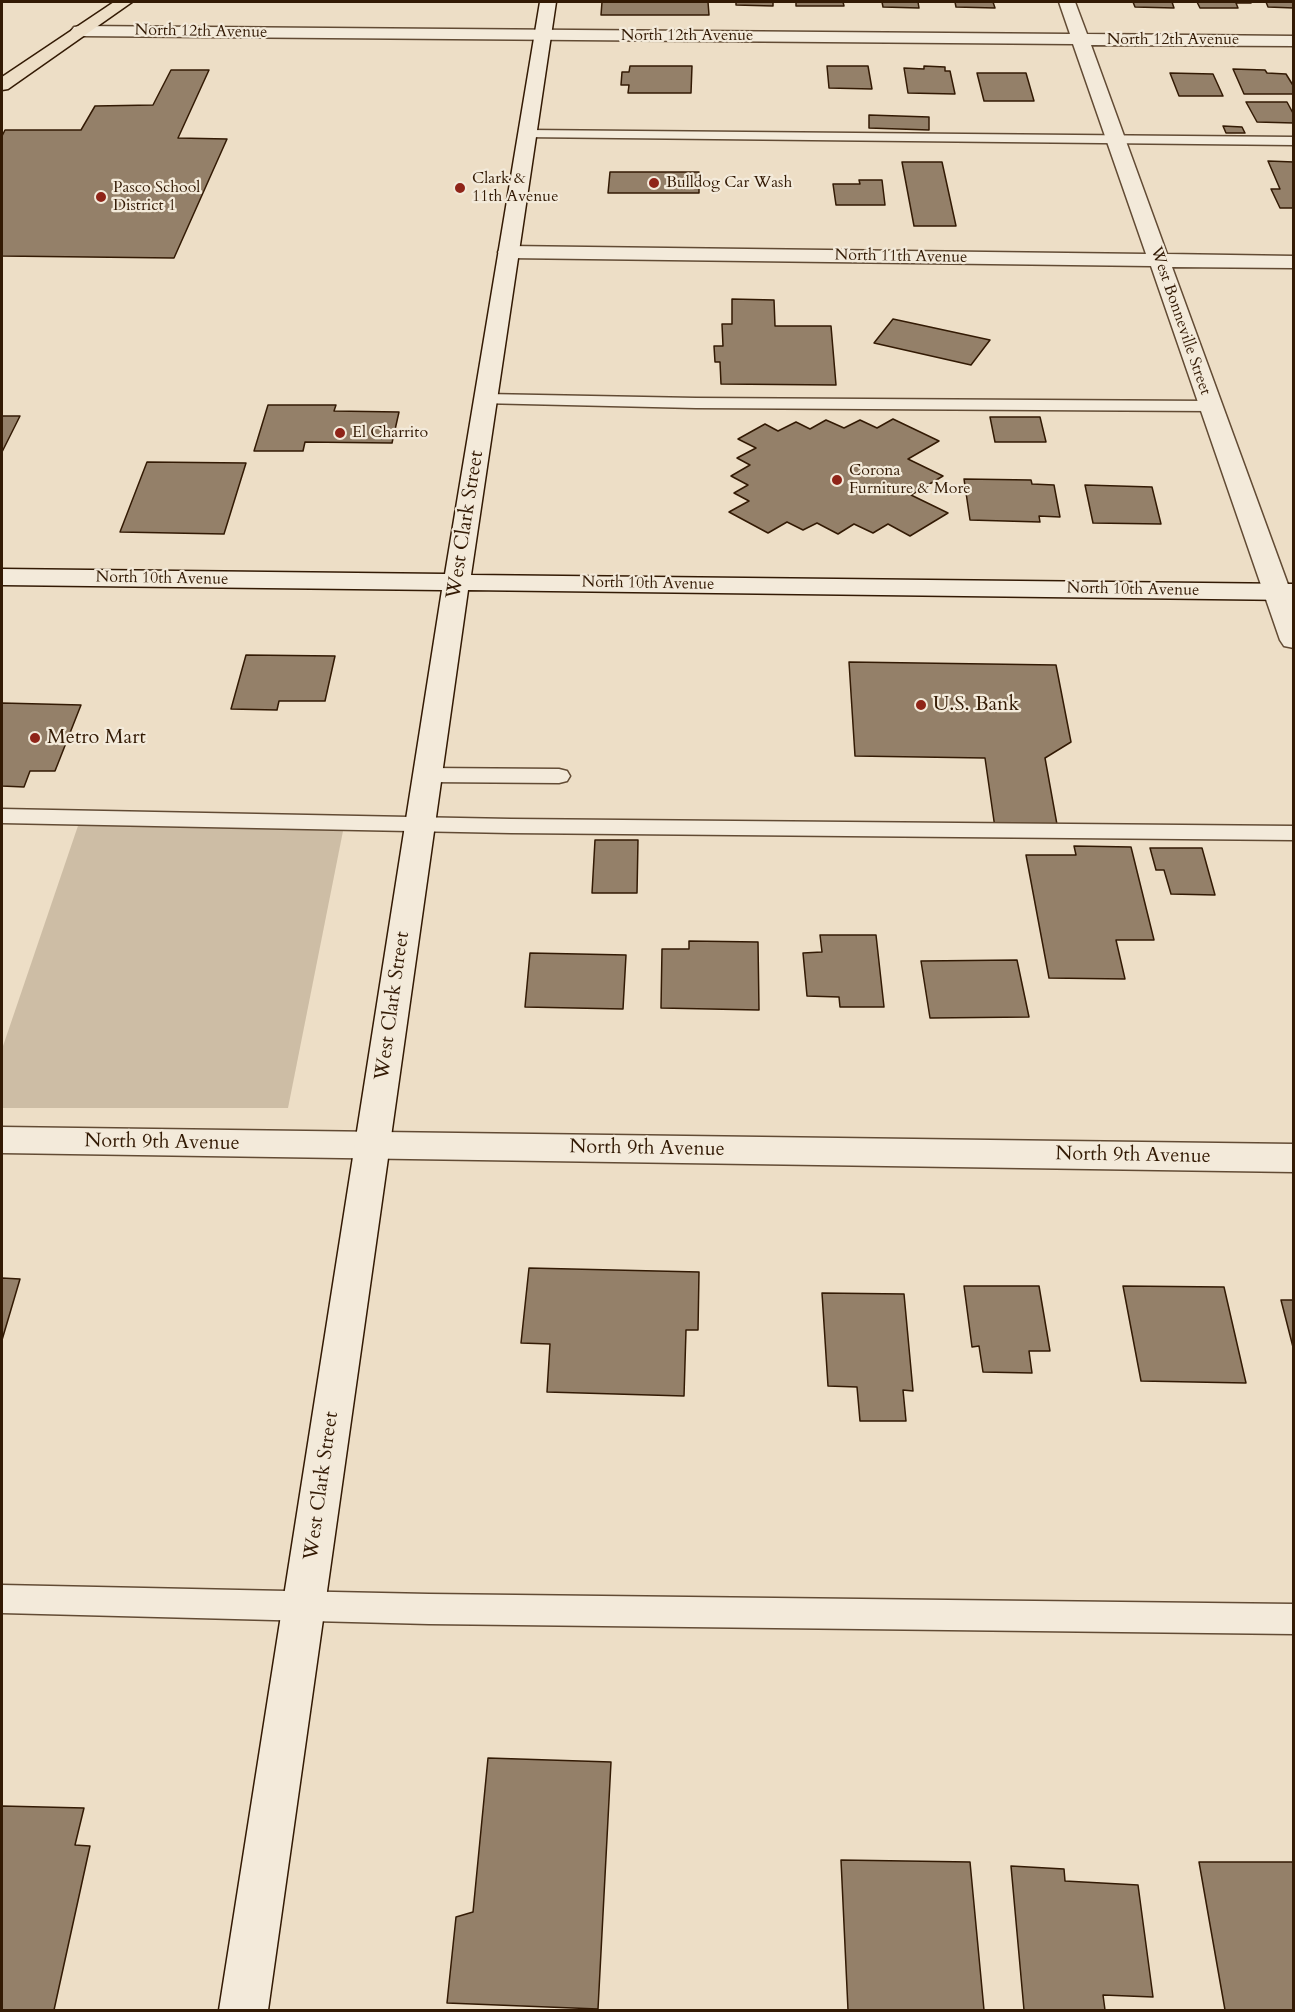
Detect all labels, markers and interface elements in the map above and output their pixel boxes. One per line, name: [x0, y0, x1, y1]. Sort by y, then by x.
street label: North 12th Avenue: [135, 21, 267, 43]
street label: North 12th Avenue: [621, 26, 753, 46]
street label: North 12th Avenue: [1107, 30, 1239, 50]
place label: Clark & 11th Avenue: [472, 169, 558, 207]
place label: Bulldog Car Wash: [666, 173, 792, 193]
marker: Bulldog Car Wash: [647, 176, 661, 190]
place label: Pasco School District 1: [113, 178, 200, 216]
marker: Clark & 11th Avenue: [453, 181, 467, 195]
marker: Pasco School District 1: [94, 190, 108, 204]
street label: West Bonneville Street: [1146, 244, 1214, 398]
street label: North 11th Avenue: [835, 246, 967, 268]
place label: El Charrito: [352, 423, 428, 443]
marker: El Charrito: [333, 426, 347, 440]
street label: West Clark Street: [442, 449, 490, 601]
place label: Corona Furniture & More: [849, 461, 971, 499]
marker: Corona Furniture & More: [830, 473, 844, 487]
street label: North 10th Avenue: [96, 568, 228, 590]
street label: North 10th Avenue: [582, 573, 714, 595]
street label: North 10th Avenue: [1067, 579, 1199, 601]
place label: U.S. Bank: [933, 693, 1019, 717]
marker: U.S. Bank: [914, 698, 928, 712]
place label: Metro Mart: [47, 726, 146, 750]
marker: Metro Mart: [28, 731, 42, 745]
street label: West Clark Street: [371, 930, 415, 1082]
street label: North 9th Avenue: [84, 1130, 240, 1156]
street label: North 9th Avenue: [569, 1136, 725, 1162]
street label: North 9th Avenue: [1055, 1143, 1211, 1169]
street label: West Clark Street: [300, 1410, 344, 1562]

